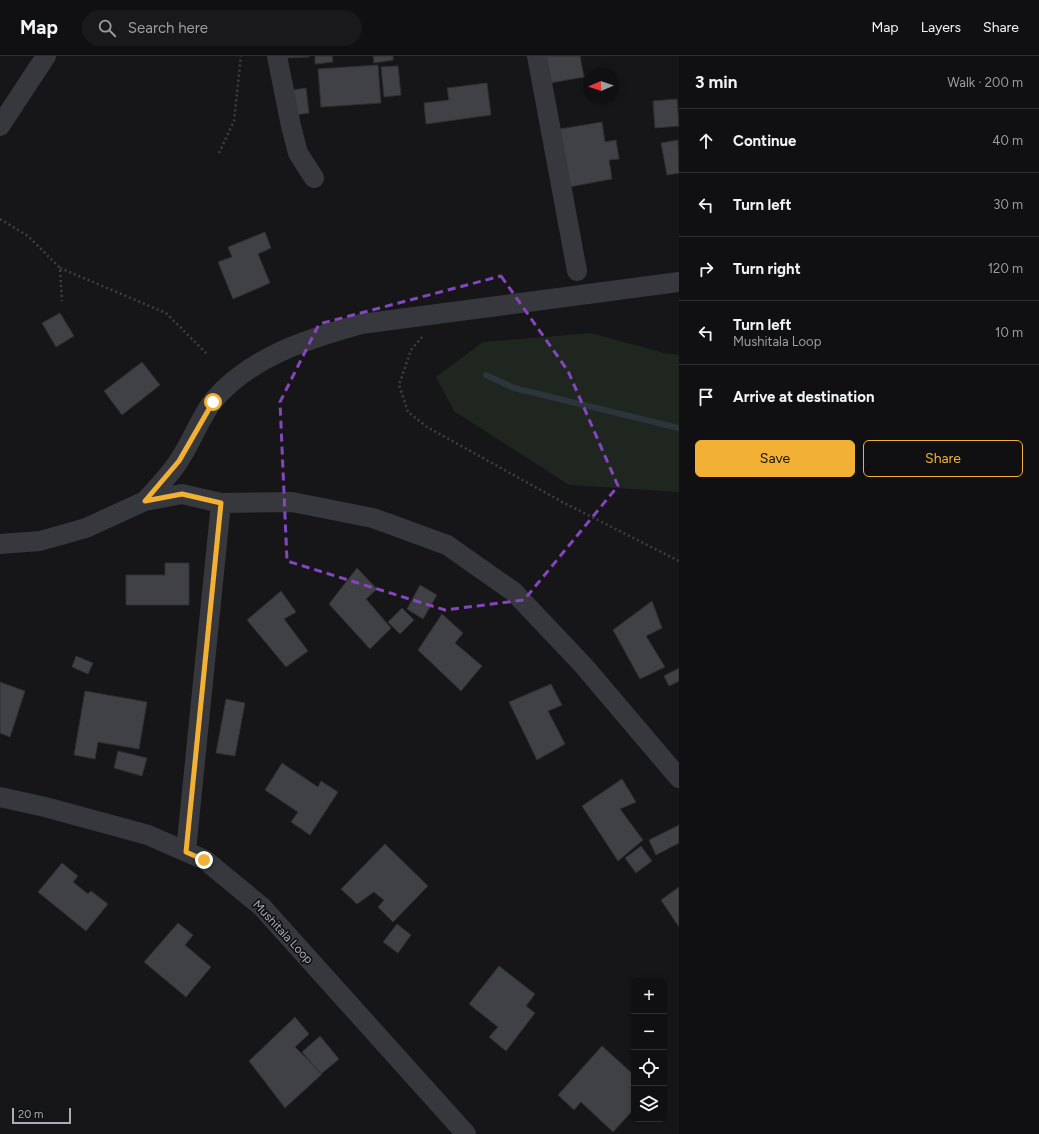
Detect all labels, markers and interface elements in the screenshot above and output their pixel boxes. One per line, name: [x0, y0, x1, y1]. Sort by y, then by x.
search box: [82, 10, 362, 46]
text: Map: [20, 16, 58, 39]
icon: search: [96, 17, 118, 39]
text: Search here: [128, 19, 208, 37]
text: Map: [871, 19, 899, 36]
text: Layers: [921, 19, 961, 36]
text: Share: [983, 19, 1019, 36]
north arrow: [583, 68, 619, 104]
text: 3 min: [695, 72, 737, 92]
text: Walk · 200 m: [947, 75, 1023, 90]
icon: ahead: [695, 130, 717, 152]
text: Continue: [733, 132, 796, 150]
text: 40 m: [992, 133, 1023, 148]
icon: left: [695, 194, 717, 216]
text: Turn left: [733, 196, 791, 214]
text: 30 m: [993, 197, 1023, 212]
icon: right: [695, 258, 717, 280]
text: Turn right: [733, 260, 801, 278]
text: 120 m: [988, 261, 1023, 276]
text: Turn left: [733, 316, 791, 334]
icon: left: [695, 322, 717, 344]
text: 10 m: [995, 325, 1023, 340]
text: Mushitala Loop: [733, 334, 821, 349]
icon: arrive: [695, 386, 717, 408]
text: Arrive at destination: [733, 388, 874, 406]
route start: [204, 393, 222, 411]
button: Save: [695, 440, 855, 477]
button: Share: [863, 440, 1023, 477]
route end: [195, 851, 213, 869]
street label: Mushitala Loop: [250, 897, 316, 967]
map controls: [631, 978, 667, 1122]
button: +: [631, 978, 667, 1014]
button: −: [631, 1014, 667, 1050]
button: locate: [631, 1050, 667, 1086]
button: layers: [631, 1086, 667, 1122]
scale bar: [12, 1106, 71, 1125]
text: 20 m: [18, 1108, 43, 1121]

